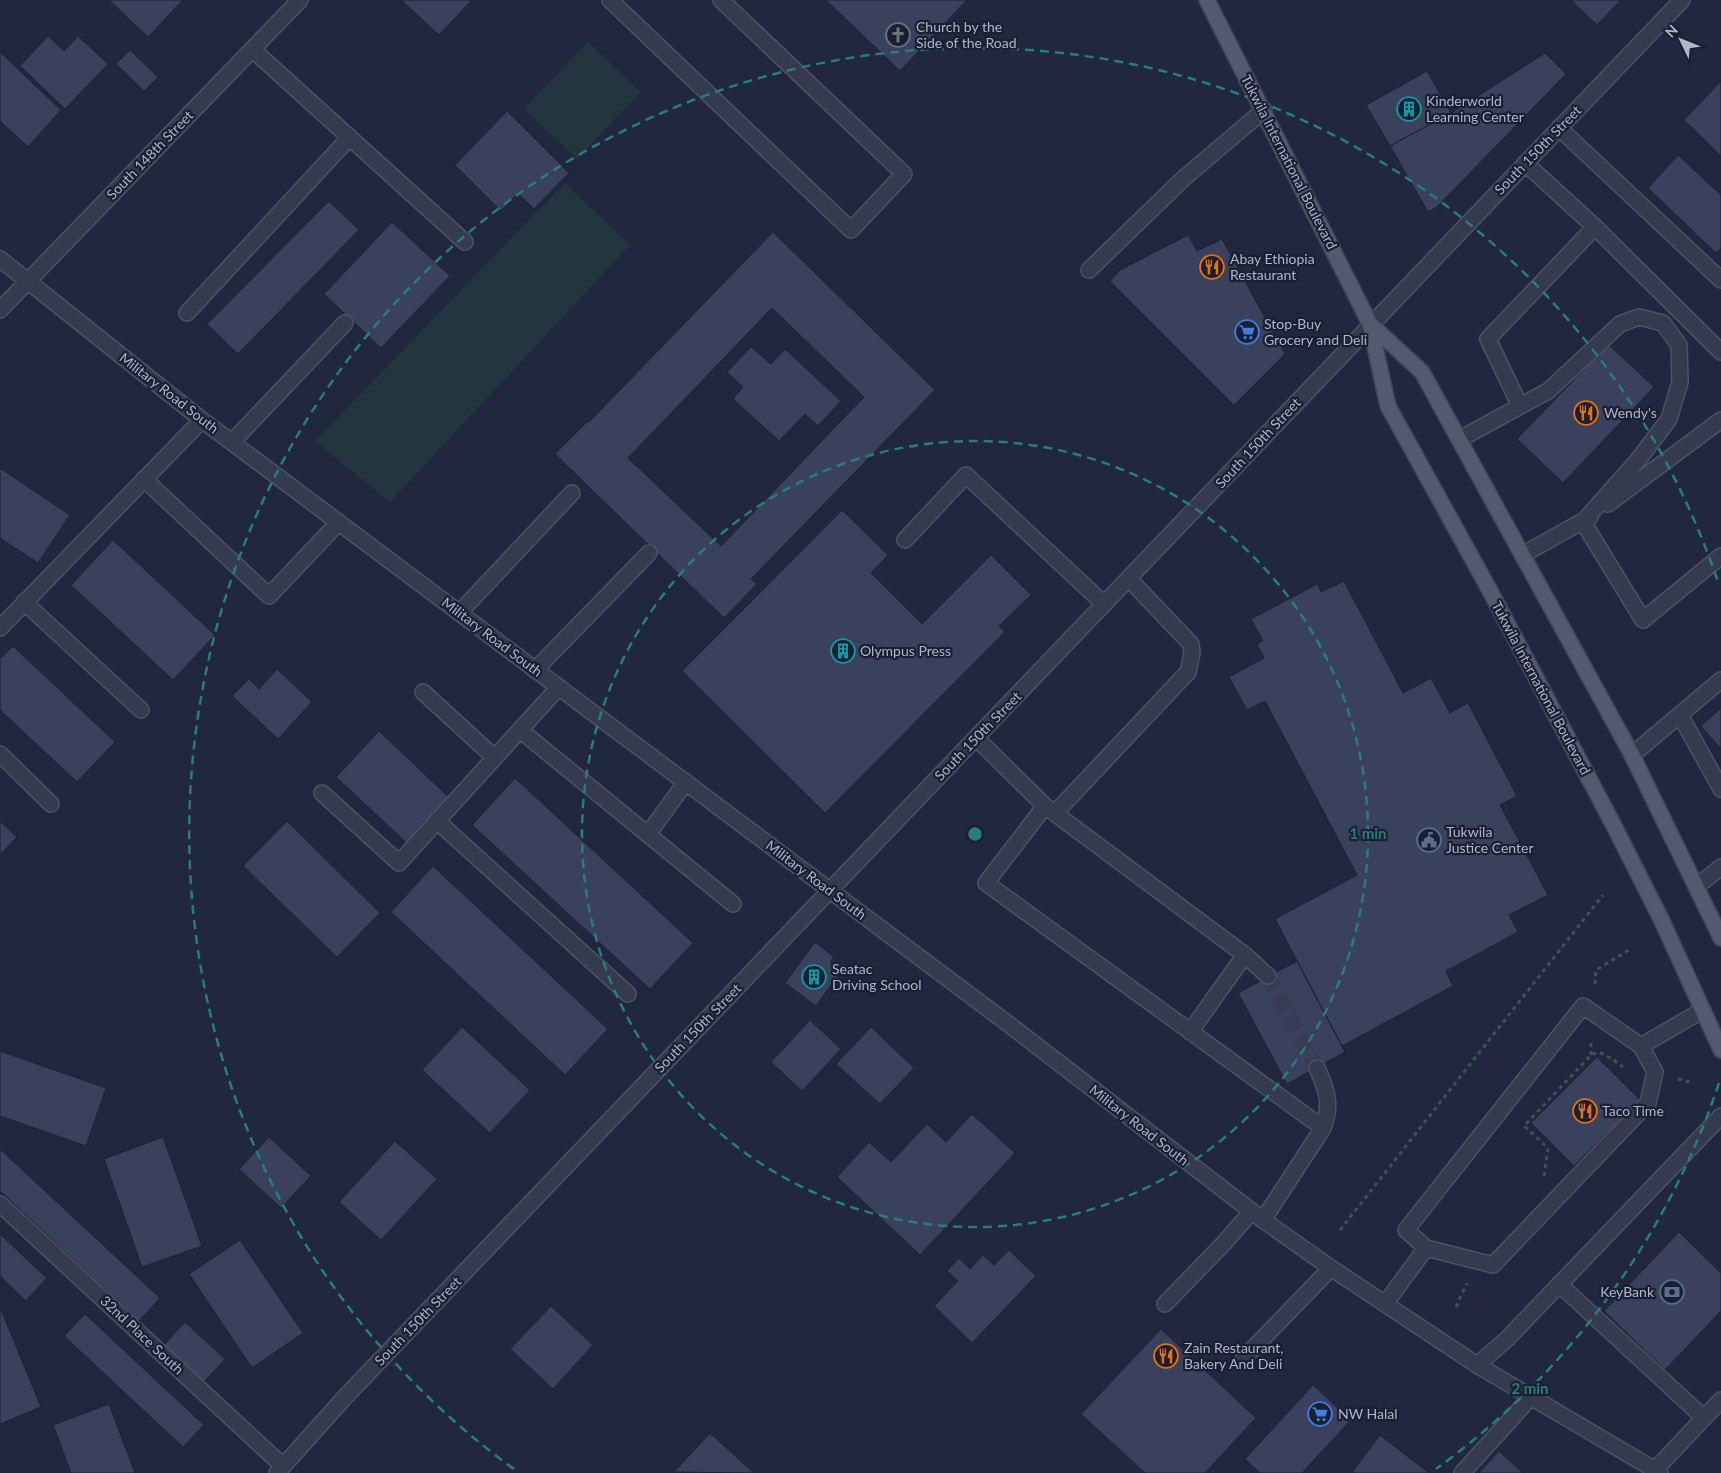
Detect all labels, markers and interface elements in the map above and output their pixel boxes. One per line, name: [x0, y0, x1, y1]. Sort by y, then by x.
north arrow: [1656, 15, 1706, 65]
place label: Church by the Side of the Road: [916, 18, 1017, 51]
text: N: [1661, 21, 1681, 41]
church icon: Church by the Side of the Road: [885, 22, 911, 48]
street label: Tukwila International Boulevard: [1238, 72, 1341, 252]
place label: Kinderworld Learning Center: [1426, 92, 1524, 125]
building icon: Kinderworld Learning Center: [1396, 96, 1422, 122]
street label: South 150th Street: [1491, 102, 1585, 198]
street label: South 148th Street: [103, 107, 197, 203]
place label: Abay Ethiopia Restaurant: [1230, 250, 1315, 283]
restaurant icon: Abay Ethiopia Restaurant: [1199, 254, 1225, 280]
place label: Stop-Buy Grocery and Deli: [1264, 315, 1367, 348]
supermarket icon: Stop-Buy Grocery and Deli: [1234, 319, 1260, 345]
street label: Military Road South: [116, 349, 222, 437]
street label: South 150th Street: [1211, 394, 1304, 491]
restaurant icon: Wendy's: [1573, 400, 1599, 426]
place label: Wendy's: [1604, 404, 1657, 421]
street label: Military Road South: [439, 593, 546, 680]
street label: Tukwila International Boulevard: [1488, 598, 1594, 777]
building icon: Olympus Press: [830, 638, 856, 664]
place label: Olympus Press: [860, 642, 951, 659]
street label: South 150th Street: [931, 688, 1025, 784]
place label: Tukwila Justice Center: [1446, 823, 1534, 856]
text: 1 min: [1349, 824, 1387, 842]
centre of rings: [966, 825, 984, 843]
public building icon: Tukwila Justice Center: [1416, 827, 1442, 853]
street label: Military Road South: [763, 836, 870, 923]
place label: Seatac Driving School: [832, 960, 921, 993]
building icon: Seatac Driving School: [801, 964, 827, 990]
street label: South 150th Street: [651, 980, 745, 1076]
street label: Military Road South: [1086, 1081, 1192, 1169]
restaurant icon: Taco Time: [1572, 1098, 1598, 1124]
place label: Taco Time: [1602, 1102, 1664, 1119]
street label: South 150th Street: [371, 1273, 465, 1369]
bank icon: KeyBank: [1659, 1279, 1685, 1305]
place label: KeyBank: [1600, 1283, 1655, 1300]
street label: 32nd Place South: [97, 1292, 188, 1378]
place label: Zain Restaurant, Bakery And Deli: [1184, 1339, 1284, 1372]
restaurant icon: Zain Restaurant, Bakery And Deli: [1153, 1343, 1179, 1369]
text: 2 min: [1511, 1379, 1549, 1397]
supermarket icon: NW Halal: [1307, 1401, 1333, 1427]
place label: NW Halal: [1338, 1405, 1398, 1422]

